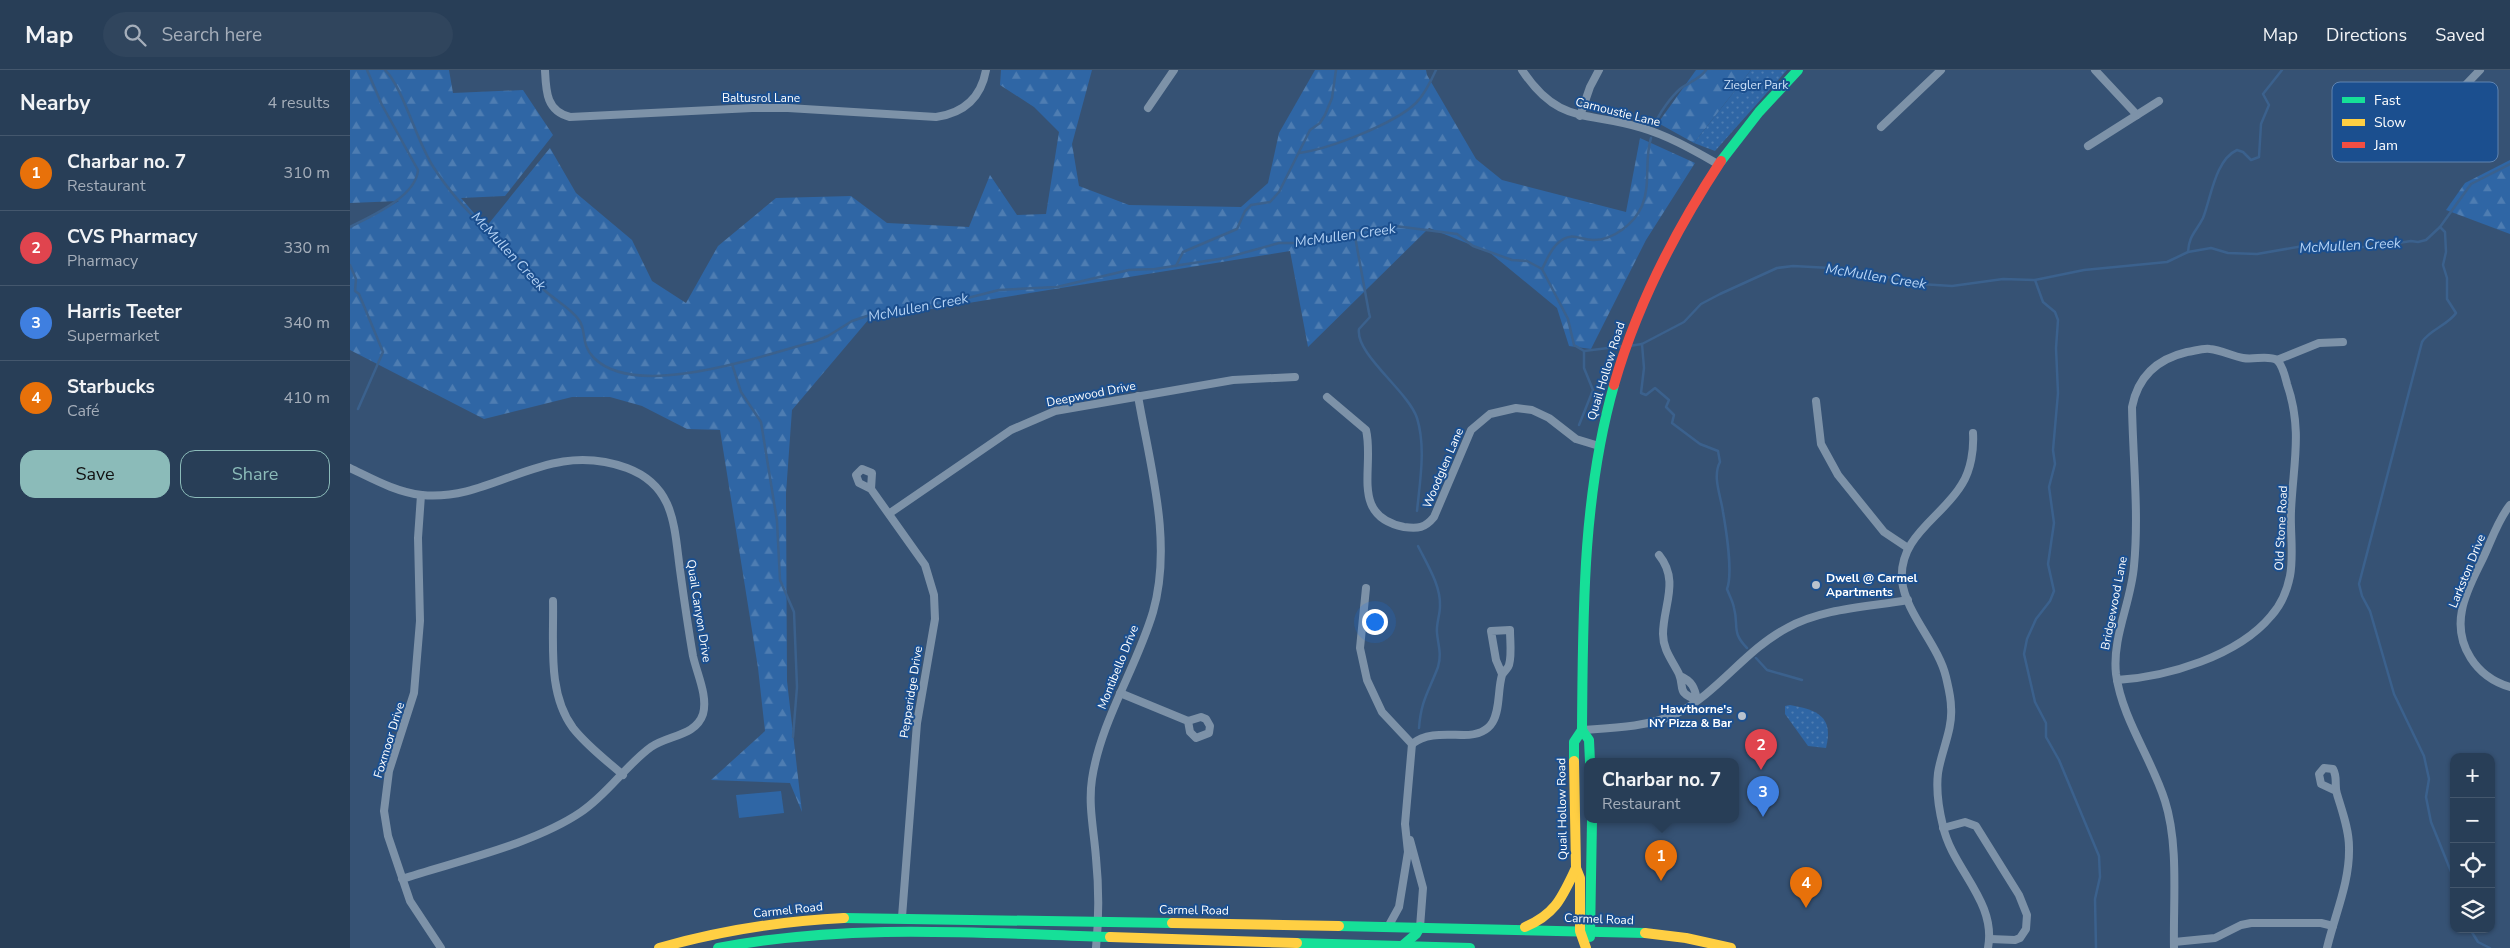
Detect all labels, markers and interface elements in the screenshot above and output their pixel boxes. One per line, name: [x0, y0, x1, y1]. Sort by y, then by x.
search box: [103, 12, 453, 57]
text: Map: [25, 19, 73, 51]
icon: search: [121, 21, 149, 49]
text: Search here: [161, 22, 262, 48]
text: Map: [2263, 23, 2298, 47]
text: Directions: [2326, 23, 2407, 47]
text: Saved: [2435, 23, 2485, 47]
park label: Ziegler Park: [1724, 77, 1789, 93]
legend: [2332, 82, 2498, 162]
text: Nearby: [20, 89, 90, 117]
street label: Baltusrol Lane: [722, 90, 800, 106]
text: Fast: [2374, 91, 2400, 110]
text: 4 results: [268, 92, 330, 114]
street label: Carnoustie Lane: [1574, 94, 1662, 130]
text: Slow: [2374, 113, 2406, 132]
text: Jam: [2373, 136, 2398, 155]
text: Charbar no. 7: [67, 149, 186, 175]
text: 1: [31, 162, 41, 184]
text: 310 m: [283, 162, 330, 184]
text: Restaurant: [67, 175, 146, 197]
water label: McMullen Creek: [467, 208, 551, 296]
water label: McMullen Creek: [1293, 219, 1398, 252]
text: CVS Pharmacy: [67, 224, 198, 250]
water label: McMullen Creek: [2299, 233, 2402, 258]
text: 2: [31, 237, 41, 259]
text: 330 m: [283, 237, 330, 259]
text: Pharmacy: [67, 250, 138, 272]
water label: McMullen Creek: [1824, 259, 1929, 294]
water label: McMullen Creek: [866, 288, 971, 327]
text: Harris Teeter: [67, 299, 182, 325]
text: 3: [31, 312, 41, 334]
text: 340 m: [283, 312, 330, 334]
street label: Quail Hollow Road: [1583, 320, 1629, 422]
text: Supermarket: [67, 325, 159, 347]
text: Starbucks: [67, 374, 155, 400]
street label: Deepwood Drive: [1045, 378, 1137, 410]
text: 4: [31, 387, 41, 409]
text: 410 m: [283, 387, 330, 409]
text: Café: [67, 400, 100, 422]
street label: Woodglen Lane: [1419, 425, 1467, 511]
button: Save: [20, 450, 170, 498]
button: Share: [180, 450, 330, 498]
street label: Old Stone Road: [2271, 485, 2291, 571]
street label: Larkston Drive: [2445, 532, 2489, 610]
street label: Bridgewood Lane: [2097, 555, 2131, 651]
street label: Quail Canyon Drive: [683, 558, 715, 664]
place label: Dwell @ Carmel Apartments: [1826, 570, 1918, 600]
marker: Dwell @ Carmel Apartments: [1810, 579, 1822, 591]
your location: [1362, 609, 1388, 635]
street label: Montibello Drive: [1094, 623, 1142, 711]
street label: Pepperidge Drive: [896, 645, 926, 739]
street label: Foxmoor Drive: [370, 700, 408, 780]
place label: Hawthorne's NY Pizza & Bar: [1649, 701, 1732, 731]
marker: Hawthorne's NY Pizza & Bar: [1736, 710, 1748, 722]
pin: 2: [1745, 729, 1777, 770]
map controls: [2450, 753, 2495, 933]
button: +: [2450, 753, 2495, 798]
street label: Quail Hollow Road: [1553, 758, 1571, 860]
popup: [1584, 758, 1739, 823]
text: Charbar no. 7: [1602, 767, 1721, 793]
pin: 3: [1747, 776, 1779, 817]
text: Restaurant: [1602, 793, 1680, 815]
button: −: [2450, 798, 2495, 843]
pin: 1: [1645, 840, 1677, 881]
button: locate: [2450, 843, 2495, 888]
pin: 4: [1790, 867, 1822, 908]
button: layers: [2450, 888, 2495, 933]
street label: Carmel Road: [752, 898, 824, 922]
street label: Carmel Road: [1159, 901, 1229, 919]
street label: Carmel Road: [1564, 910, 1634, 928]

